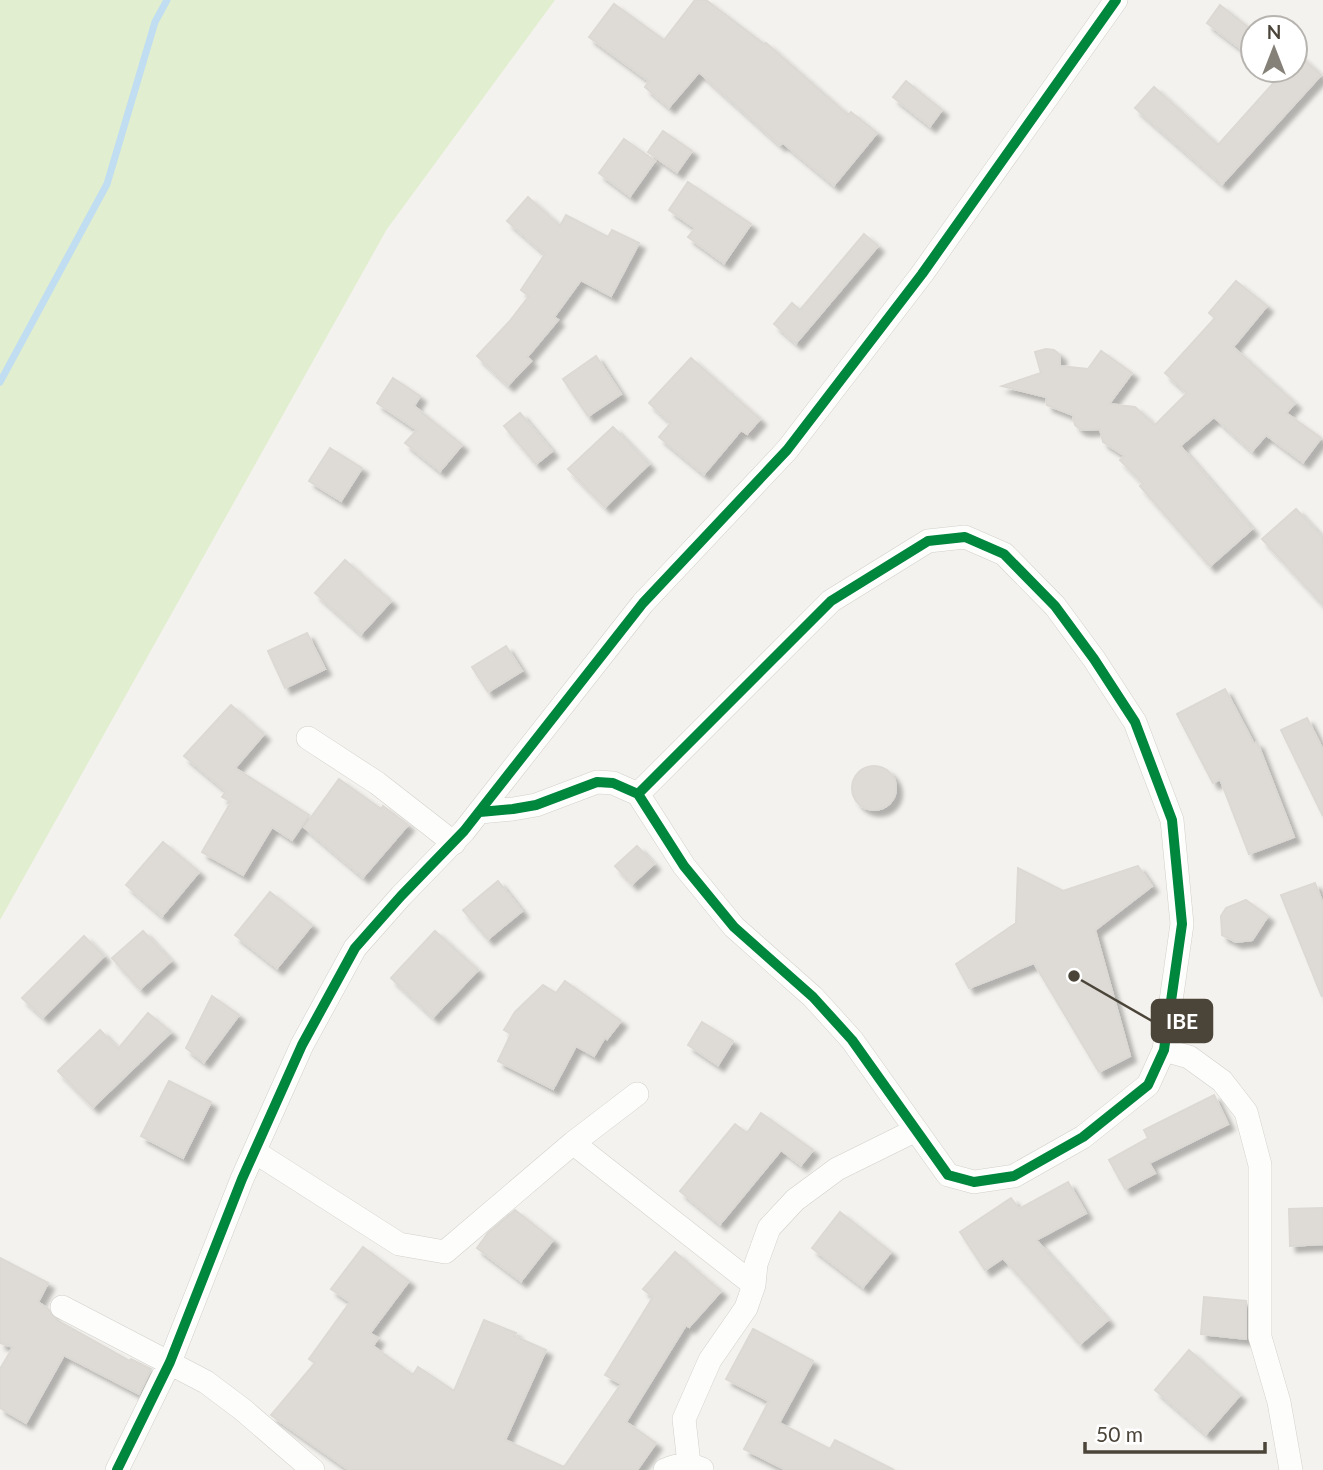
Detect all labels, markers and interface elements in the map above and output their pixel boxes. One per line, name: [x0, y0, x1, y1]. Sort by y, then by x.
north arrow: [1239, 14, 1309, 84]
text: N: [1267, 20, 1281, 43]
callout: IBE: [1152, 1000, 1212, 1042]
text: IBE: [1166, 1008, 1198, 1033]
scale bar: [1085, 1410, 1265, 1454]
text: 50 m: [1096, 1421, 1143, 1446]

